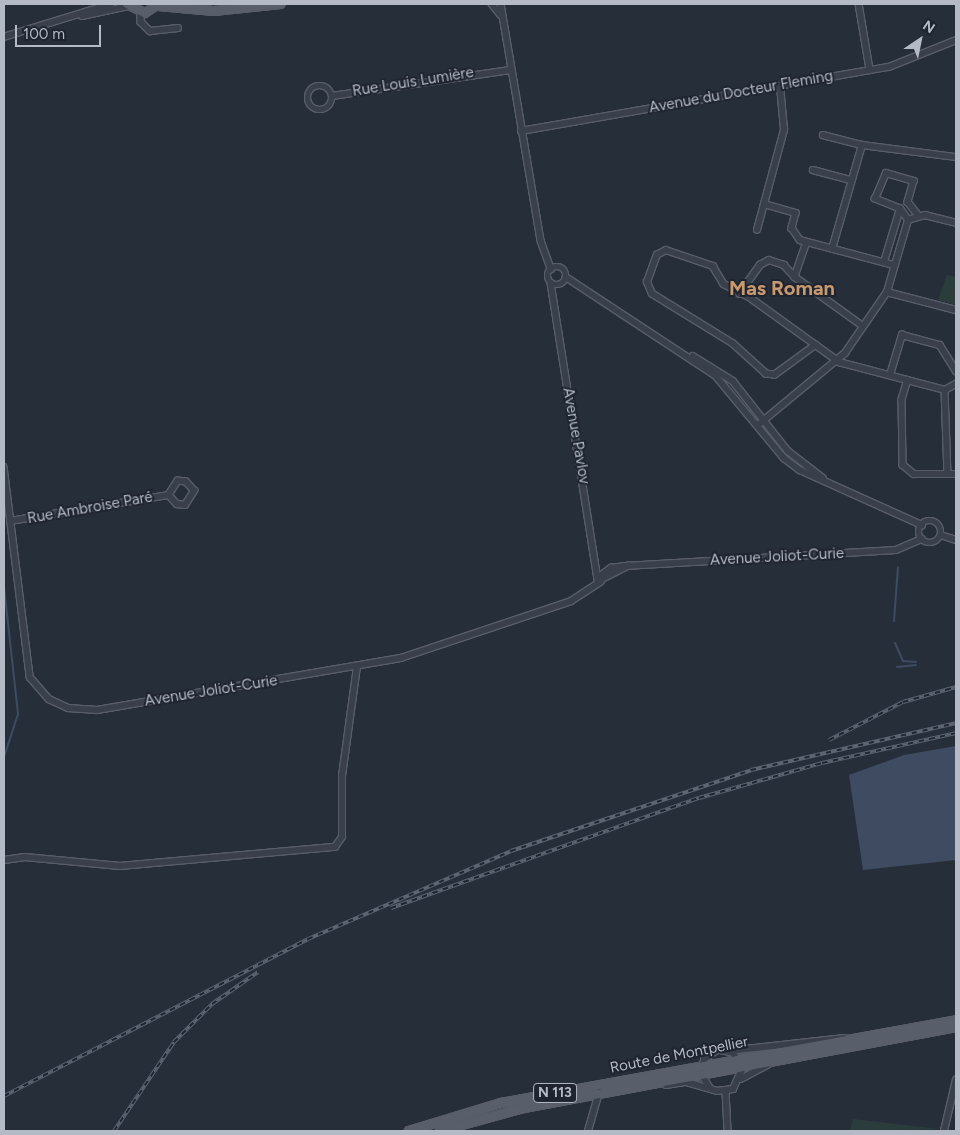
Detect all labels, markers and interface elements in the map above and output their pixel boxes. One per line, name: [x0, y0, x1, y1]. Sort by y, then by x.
scale bar: [18, 15, 104, 47]
north arrow: [895, 15, 945, 65]
text: N: [919, 17, 938, 37]
text: 100 m: [23, 25, 65, 43]
street label: Rue Louis Lumière: [351, 64, 475, 100]
street label: Avenue du Docteur Fleming: [648, 67, 834, 117]
district label: Mas Roman: [729, 276, 835, 300]
street label: Avenue Pavlov: [559, 386, 593, 486]
street label: Rue Ambroise Paré: [26, 488, 154, 528]
street label: Avenue Joliot-Curie: [710, 545, 844, 569]
street label: Avenue Joliot-Curie: [143, 672, 279, 710]
street label: Route de Montpellier: [608, 1033, 750, 1077]
road number: N 113: [532, 1082, 578, 1104]

